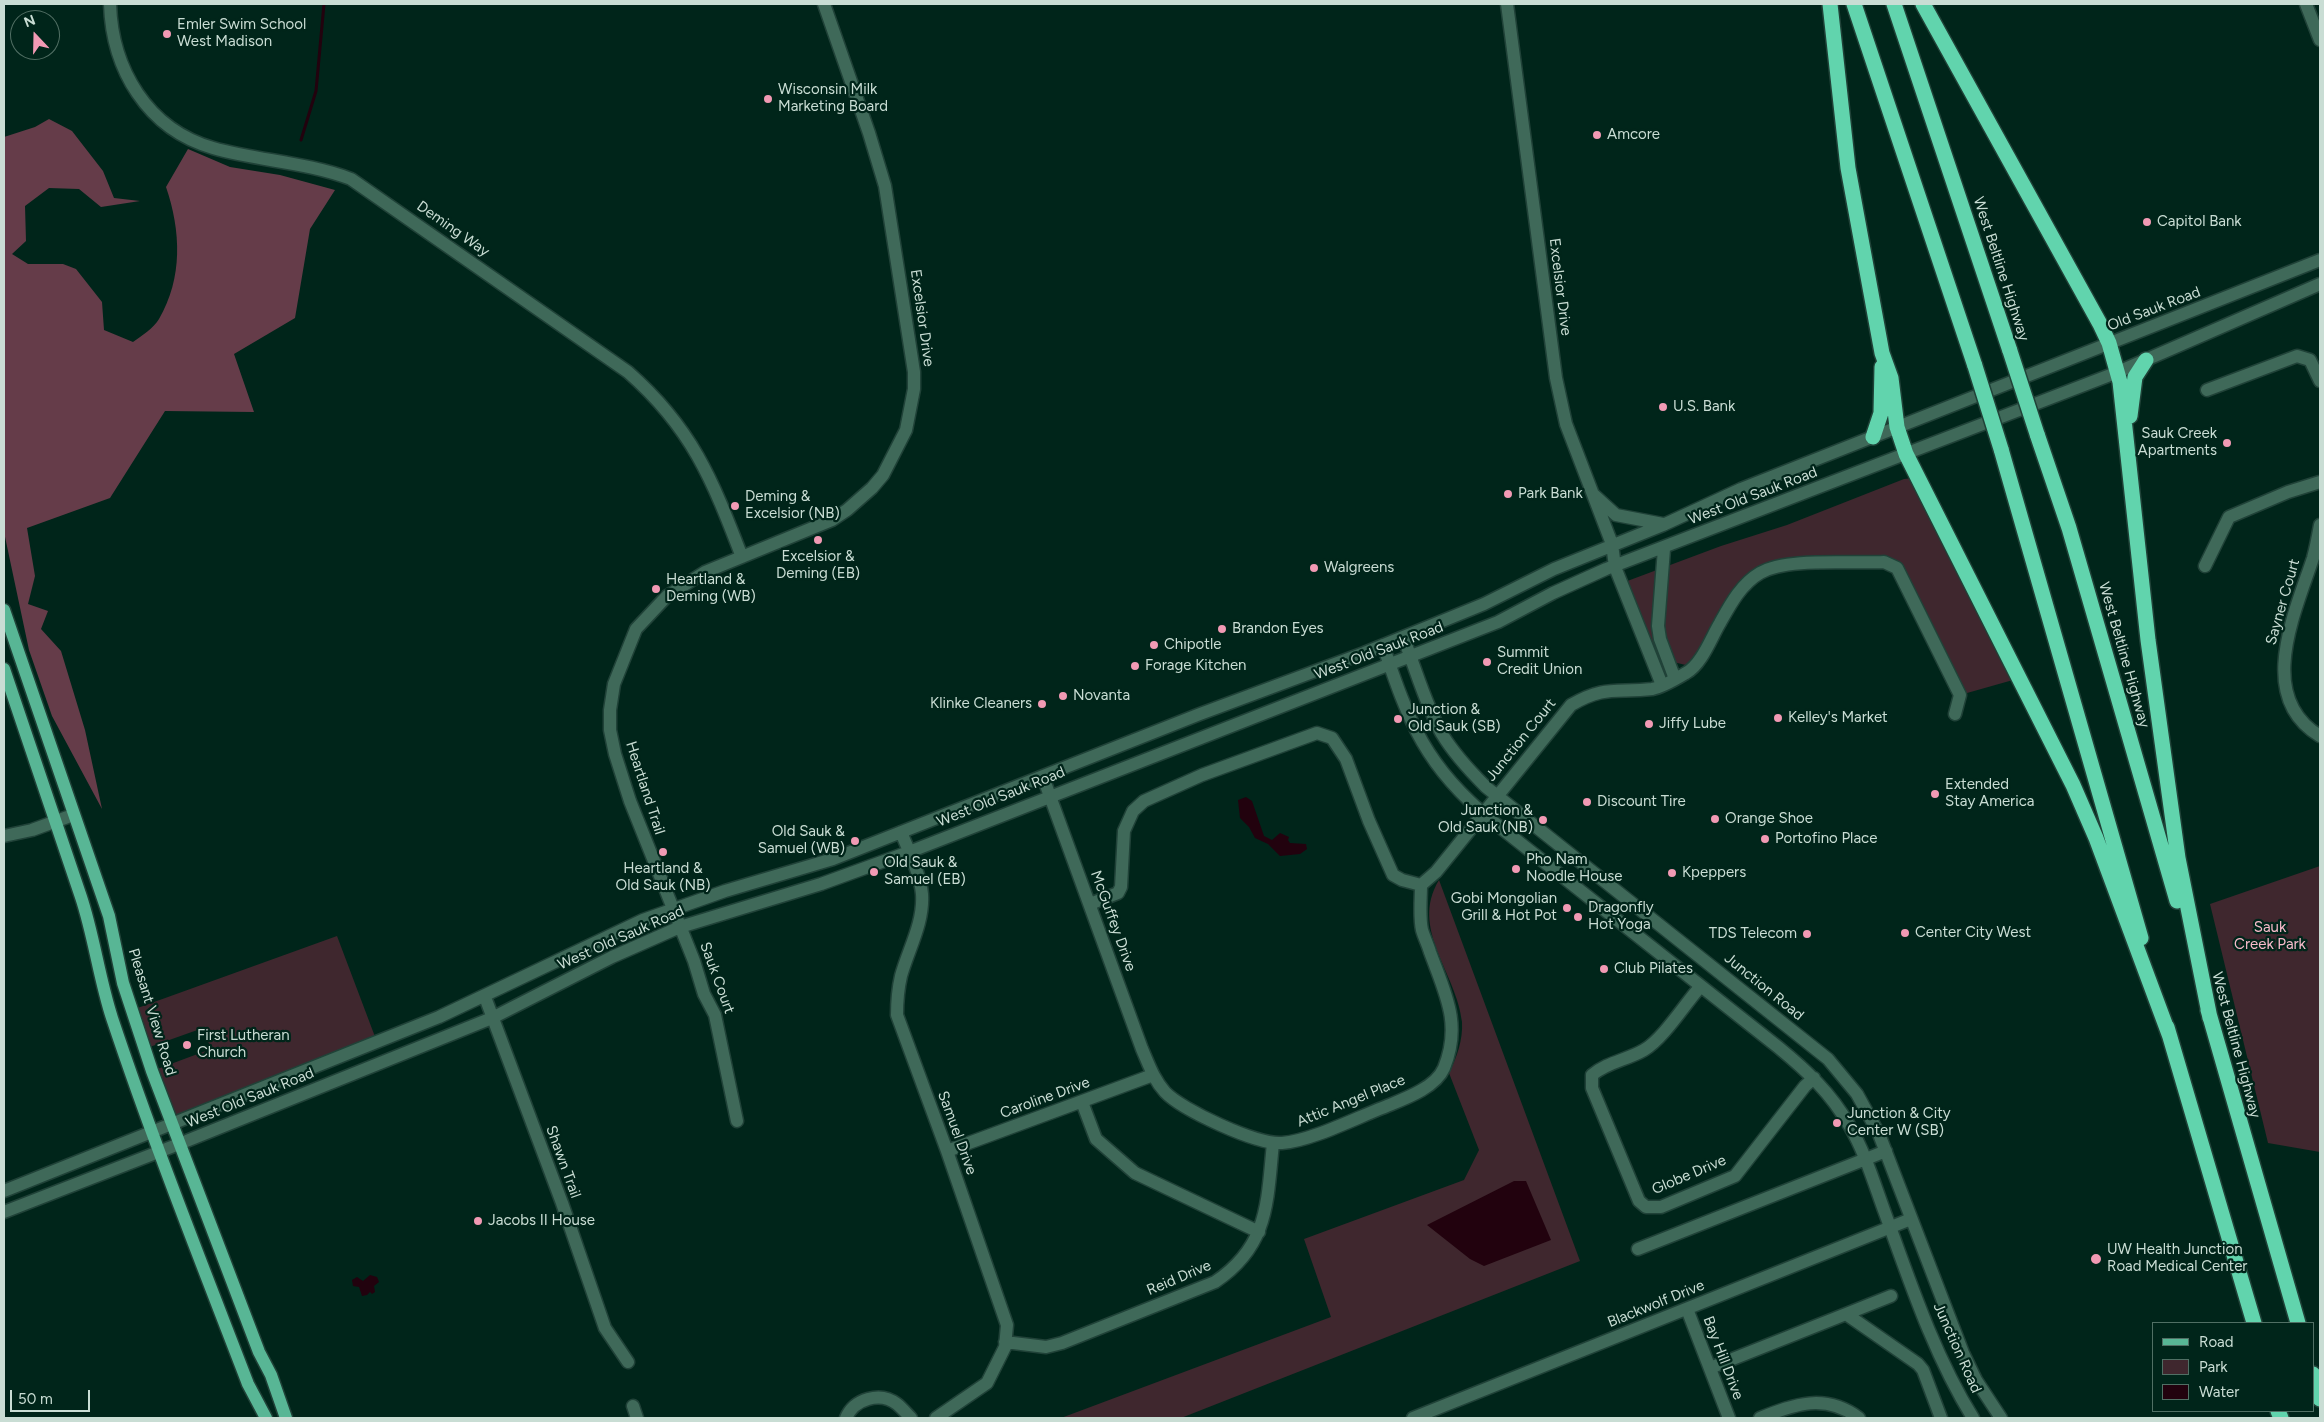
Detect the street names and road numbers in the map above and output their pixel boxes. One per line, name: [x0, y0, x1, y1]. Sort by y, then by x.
street label: West Beltline Highway: [1969, 195, 2033, 343]
street label: Deming Way: [413, 197, 493, 261]
street label: Excelsior Drive: [1545, 237, 1575, 337]
street label: Excelsior Drive: [906, 268, 938, 368]
street label: Old Sauk Road: [2105, 283, 2203, 335]
street label: West Old Sauk Road: [1686, 463, 1820, 529]
street label: Sayner Court: [2262, 557, 2304, 647]
street label: West Beltline Highway: [2095, 580, 2153, 730]
street label: West Old Sauk Road: [1312, 618, 1446, 684]
street label: Junction Court: [1482, 695, 1560, 785]
street label: Heartland Trail: [621, 739, 669, 837]
street label: West Old Sauk Road: [934, 763, 1068, 831]
street label: McGuffey Drive: [1086, 868, 1140, 974]
street label: West Old Sauk Road: [555, 902, 687, 974]
street label: Sauk Court: [696, 940, 738, 1016]
street label: Pleasant View Road: [124, 946, 180, 1078]
street label: Junction Road: [1721, 949, 1807, 1025]
street label: West Beltline Highway: [2208, 970, 2264, 1120]
street label: West Old Sauk Road: [183, 1064, 317, 1132]
street label: Attic Angel Place: [1294, 1071, 1408, 1131]
street label: Caroline Drive: [998, 1073, 1092, 1123]
street label: Samuel Drive: [934, 1089, 980, 1177]
street label: Shawn Trail: [542, 1123, 584, 1201]
street label: Globe Drive: [1649, 1151, 1729, 1199]
street label: Reid Drive: [1144, 1256, 1214, 1300]
street label: Blackwolf Drive: [1605, 1276, 1707, 1332]
street label: Junction Road: [1929, 1300, 1985, 1396]
street label: Bay Hill Drive: [1699, 1314, 1747, 1402]

